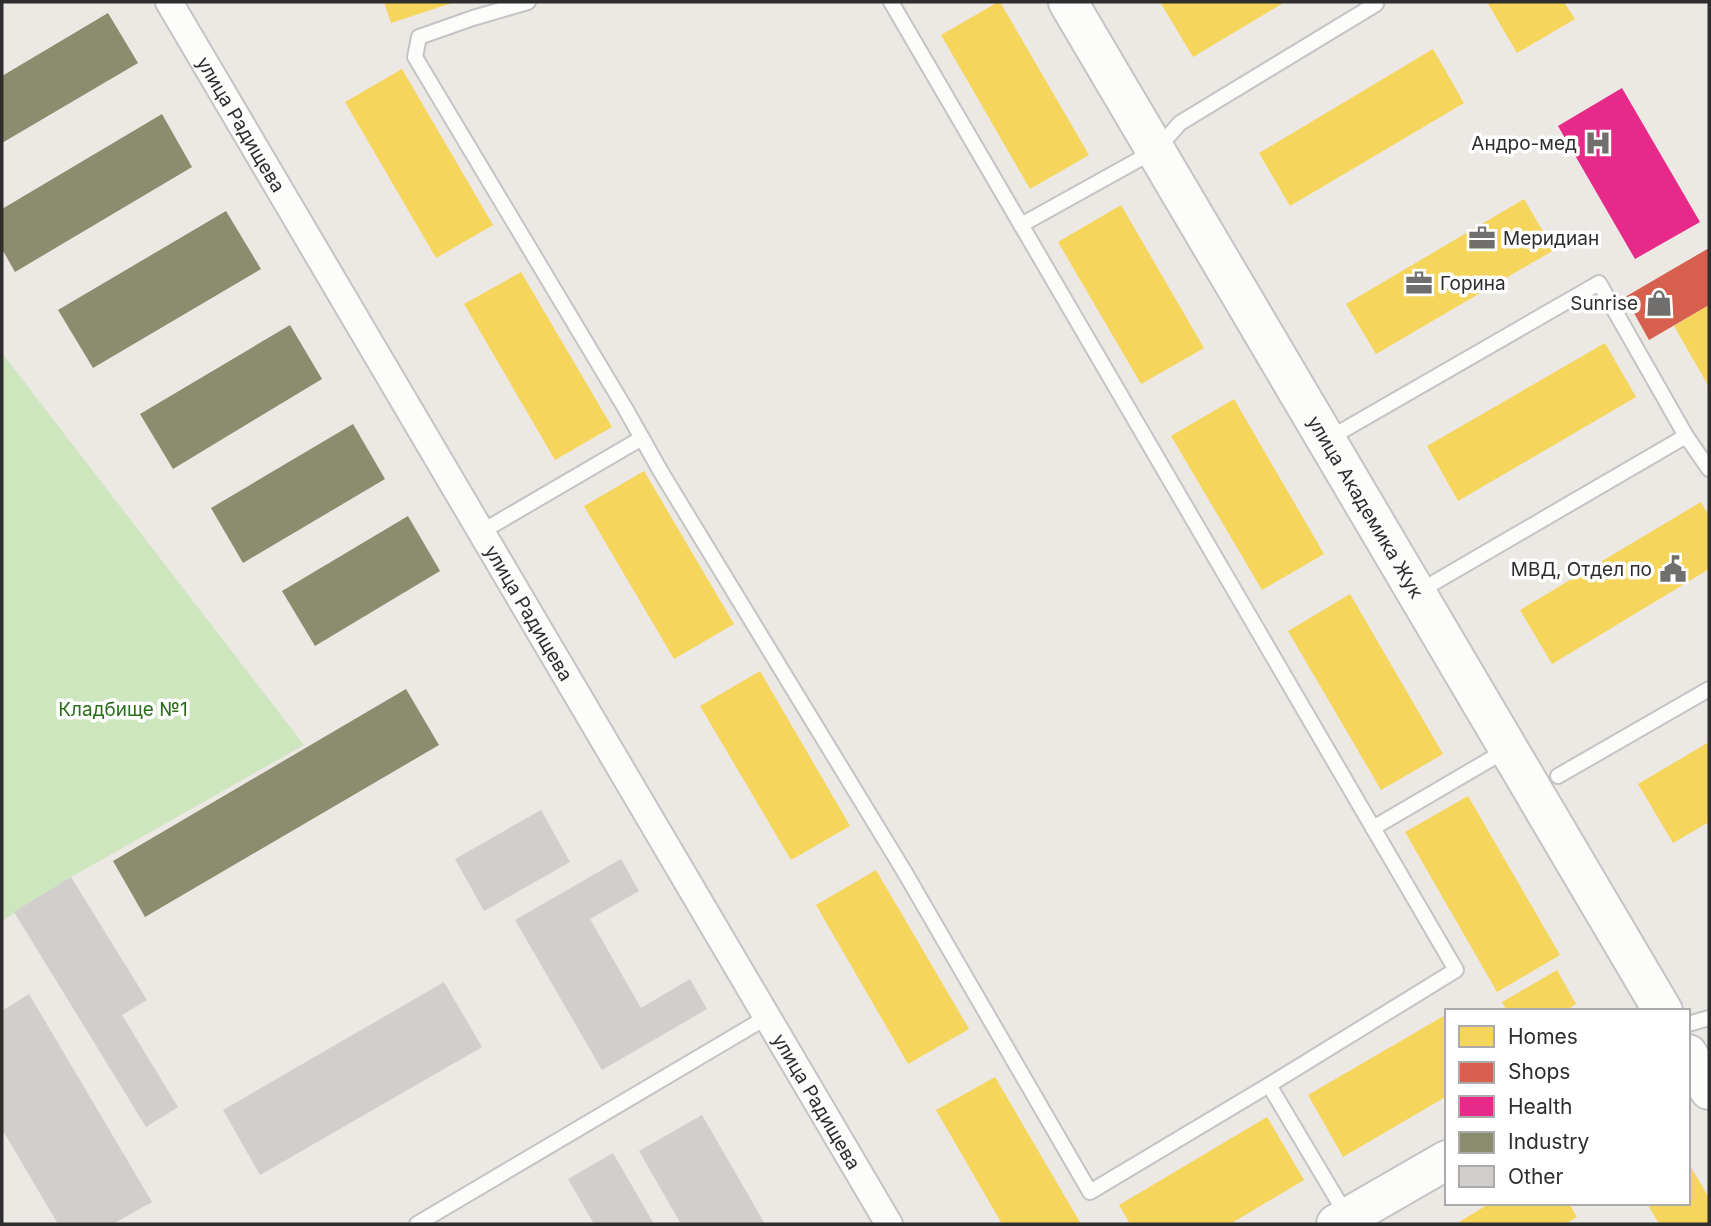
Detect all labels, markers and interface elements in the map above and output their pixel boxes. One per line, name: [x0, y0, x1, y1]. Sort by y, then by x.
street label: улица Радищева: [192, 53, 290, 197]
hospital icon: Андро-мед: [1583, 128, 1613, 158]
place label: Андро-мед: [1471, 132, 1577, 155]
office icon: Меридиан: [1467, 223, 1497, 253]
place label: Меридиан: [1503, 227, 1599, 250]
office icon: Горина: [1404, 268, 1434, 298]
place label: Горина: [1440, 272, 1506, 295]
shop icon: Sunrise: [1644, 288, 1674, 318]
place label: Sunrise: [1570, 292, 1638, 315]
street label: улица Академика Жук: [1303, 412, 1428, 603]
street label: улица Радищева: [480, 541, 577, 685]
public building icon: МВД, Отдел по: [1658, 554, 1688, 584]
place label: МВД, Отдел по: [1511, 558, 1652, 581]
park label: Кладбище №1: [58, 698, 188, 721]
legend: [1445, 1009, 1690, 1205]
text: Homes: [1508, 1024, 1578, 1049]
street label: улица Радищева: [767, 1030, 865, 1174]
text: Shops: [1508, 1059, 1570, 1084]
text: Health: [1508, 1094, 1573, 1119]
text: Industry: [1508, 1129, 1590, 1154]
text: Other: [1508, 1164, 1564, 1189]

